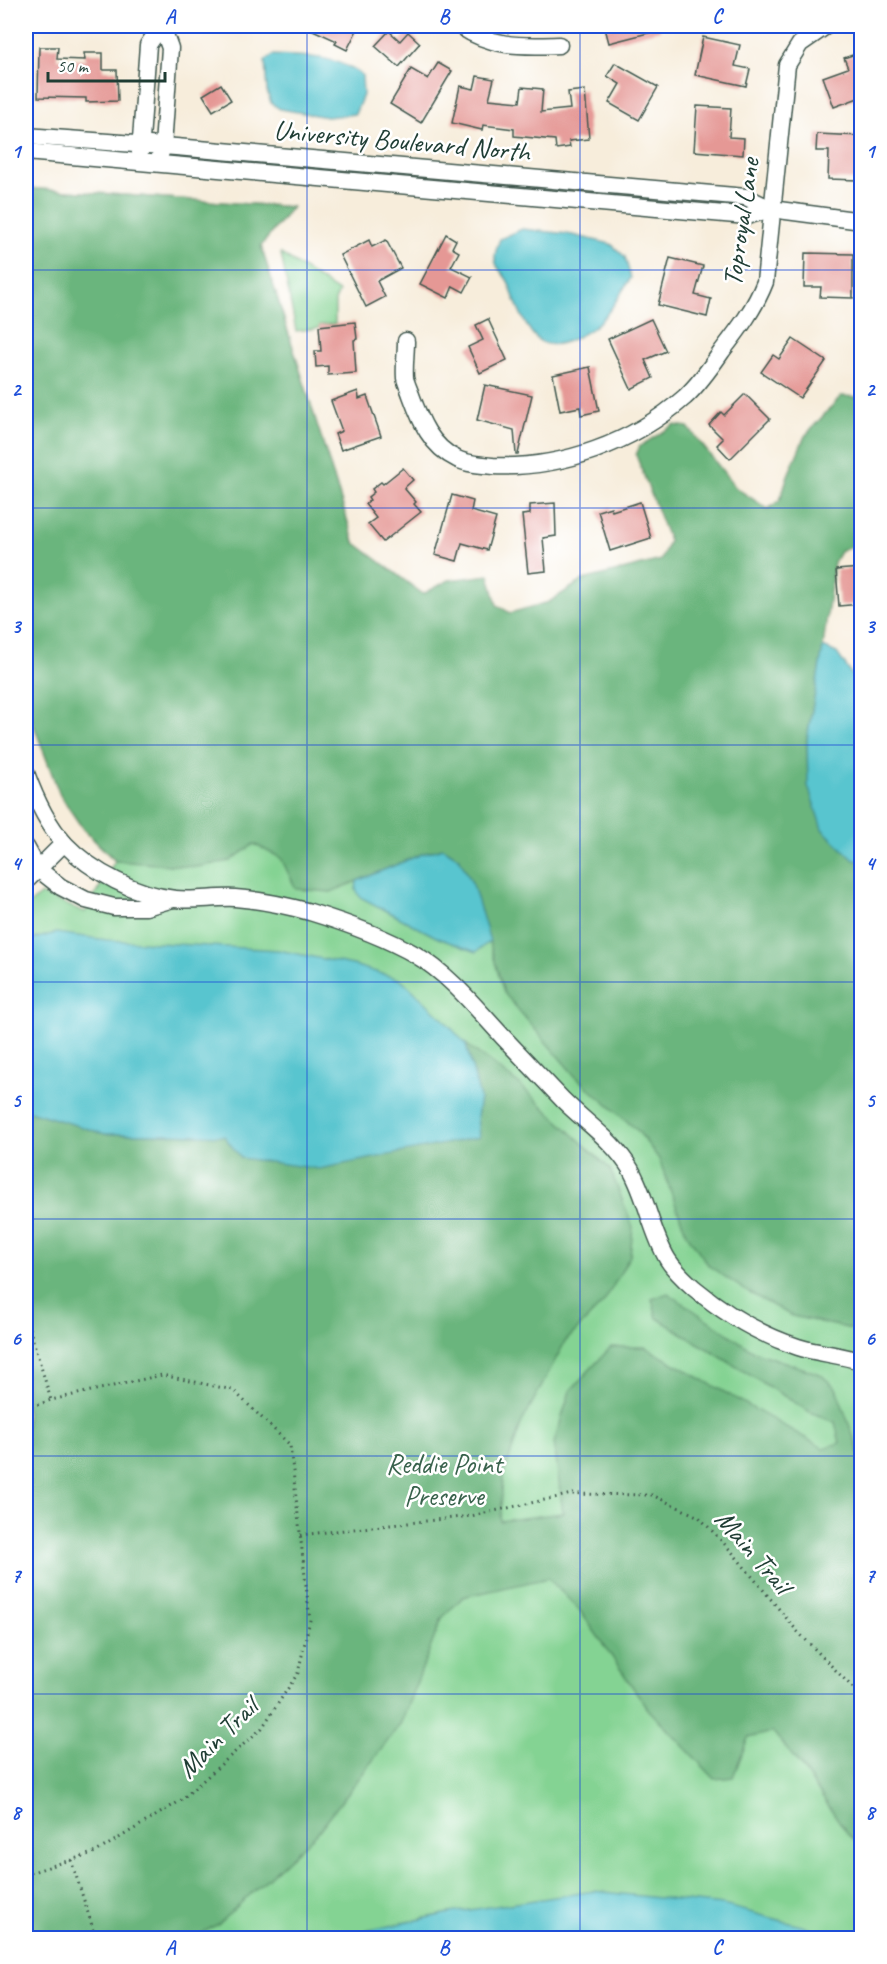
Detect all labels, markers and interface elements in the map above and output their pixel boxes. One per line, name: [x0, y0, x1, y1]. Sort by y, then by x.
text: A: [165, 4, 177, 29]
text: B: [439, 4, 451, 29]
text: C: [712, 4, 724, 29]
scale bar: [48, 45, 165, 83]
text: 50 m: [57, 55, 90, 77]
street label: University Boulevard North: [272, 112, 534, 169]
text: 1: [12, 139, 23, 164]
text: 1: [866, 139, 877, 164]
street label: Toproyal Lane: [714, 154, 767, 288]
text: 2: [12, 377, 23, 402]
text: 2: [866, 377, 877, 402]
text: 3: [12, 614, 23, 639]
text: 3: [866, 614, 877, 639]
text: 4: [12, 851, 24, 876]
text: 4: [866, 851, 878, 876]
text: 5: [12, 1088, 23, 1113]
text: 5: [866, 1088, 877, 1113]
text: 6: [11, 1326, 22, 1351]
text: 6: [865, 1326, 876, 1351]
park label: Reddie Point Preserve: [386, 1446, 505, 1513]
street label: Main Trail: [708, 1502, 803, 1605]
text: 7: [12, 1563, 23, 1588]
text: 7: [866, 1563, 877, 1588]
street label: Main Trail: [170, 1686, 269, 1785]
text: 8: [12, 1800, 24, 1825]
text: 8: [866, 1800, 878, 1825]
text: A: [165, 1935, 177, 1960]
text: B: [439, 1935, 451, 1960]
text: C: [712, 1935, 724, 1960]

